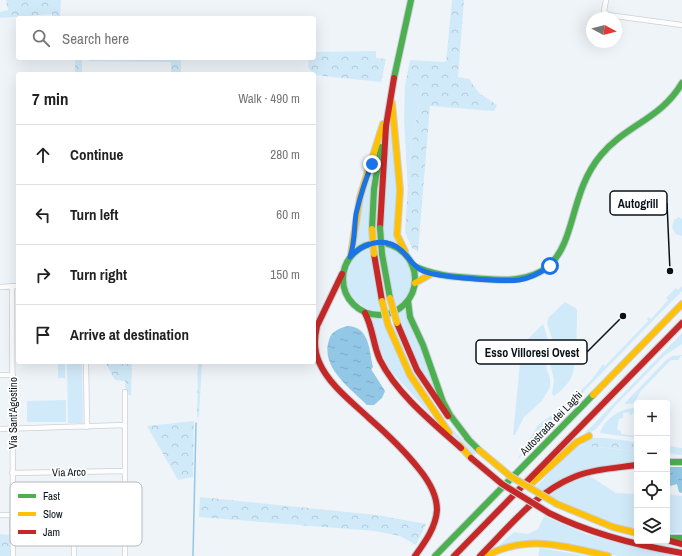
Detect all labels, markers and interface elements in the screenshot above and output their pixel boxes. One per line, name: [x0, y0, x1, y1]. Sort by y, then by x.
north arrow: [586, 12, 622, 48]
search box: [16, 16, 316, 60]
icon: search: [30, 27, 52, 49]
text: Search here: [62, 28, 129, 49]
text: 7 min: [32, 87, 68, 110]
text: Walk · 490 m: [238, 90, 300, 107]
icon: ahead: [32, 144, 54, 166]
text: Continue: [70, 144, 123, 165]
text: 280 m: [270, 146, 300, 163]
route end: [363, 155, 381, 173]
callout: Autogrill: [610, 191, 667, 215]
text: Autogrill: [618, 196, 658, 212]
icon: left: [32, 204, 54, 226]
text: Turn left: [70, 204, 118, 225]
text: 60 m: [276, 206, 300, 223]
route start: [541, 257, 559, 275]
icon: right: [32, 264, 54, 286]
text: Turn right: [70, 264, 127, 285]
text: 150 m: [270, 266, 300, 283]
icon: arrive: [32, 324, 54, 346]
text: Arrive at destination: [70, 324, 189, 345]
callout: Esso Villoresi Ovest: [476, 340, 587, 364]
text: Esso Villoresi Ovest: [485, 345, 580, 361]
street label: Via Sant'Agostino: [6, 377, 20, 449]
street label: Autostrada dei Laghi: [516, 388, 585, 459]
map controls: [634, 400, 670, 544]
button: +: [634, 400, 670, 436]
button: −: [634, 436, 670, 472]
street label: Via Arco: [52, 465, 86, 479]
button: locate: [634, 472, 670, 508]
legend: [10, 482, 142, 546]
text: Fast: [43, 489, 61, 503]
text: Slow: [43, 507, 63, 521]
button: layers: [634, 508, 670, 544]
text: Jam: [43, 525, 60, 539]

